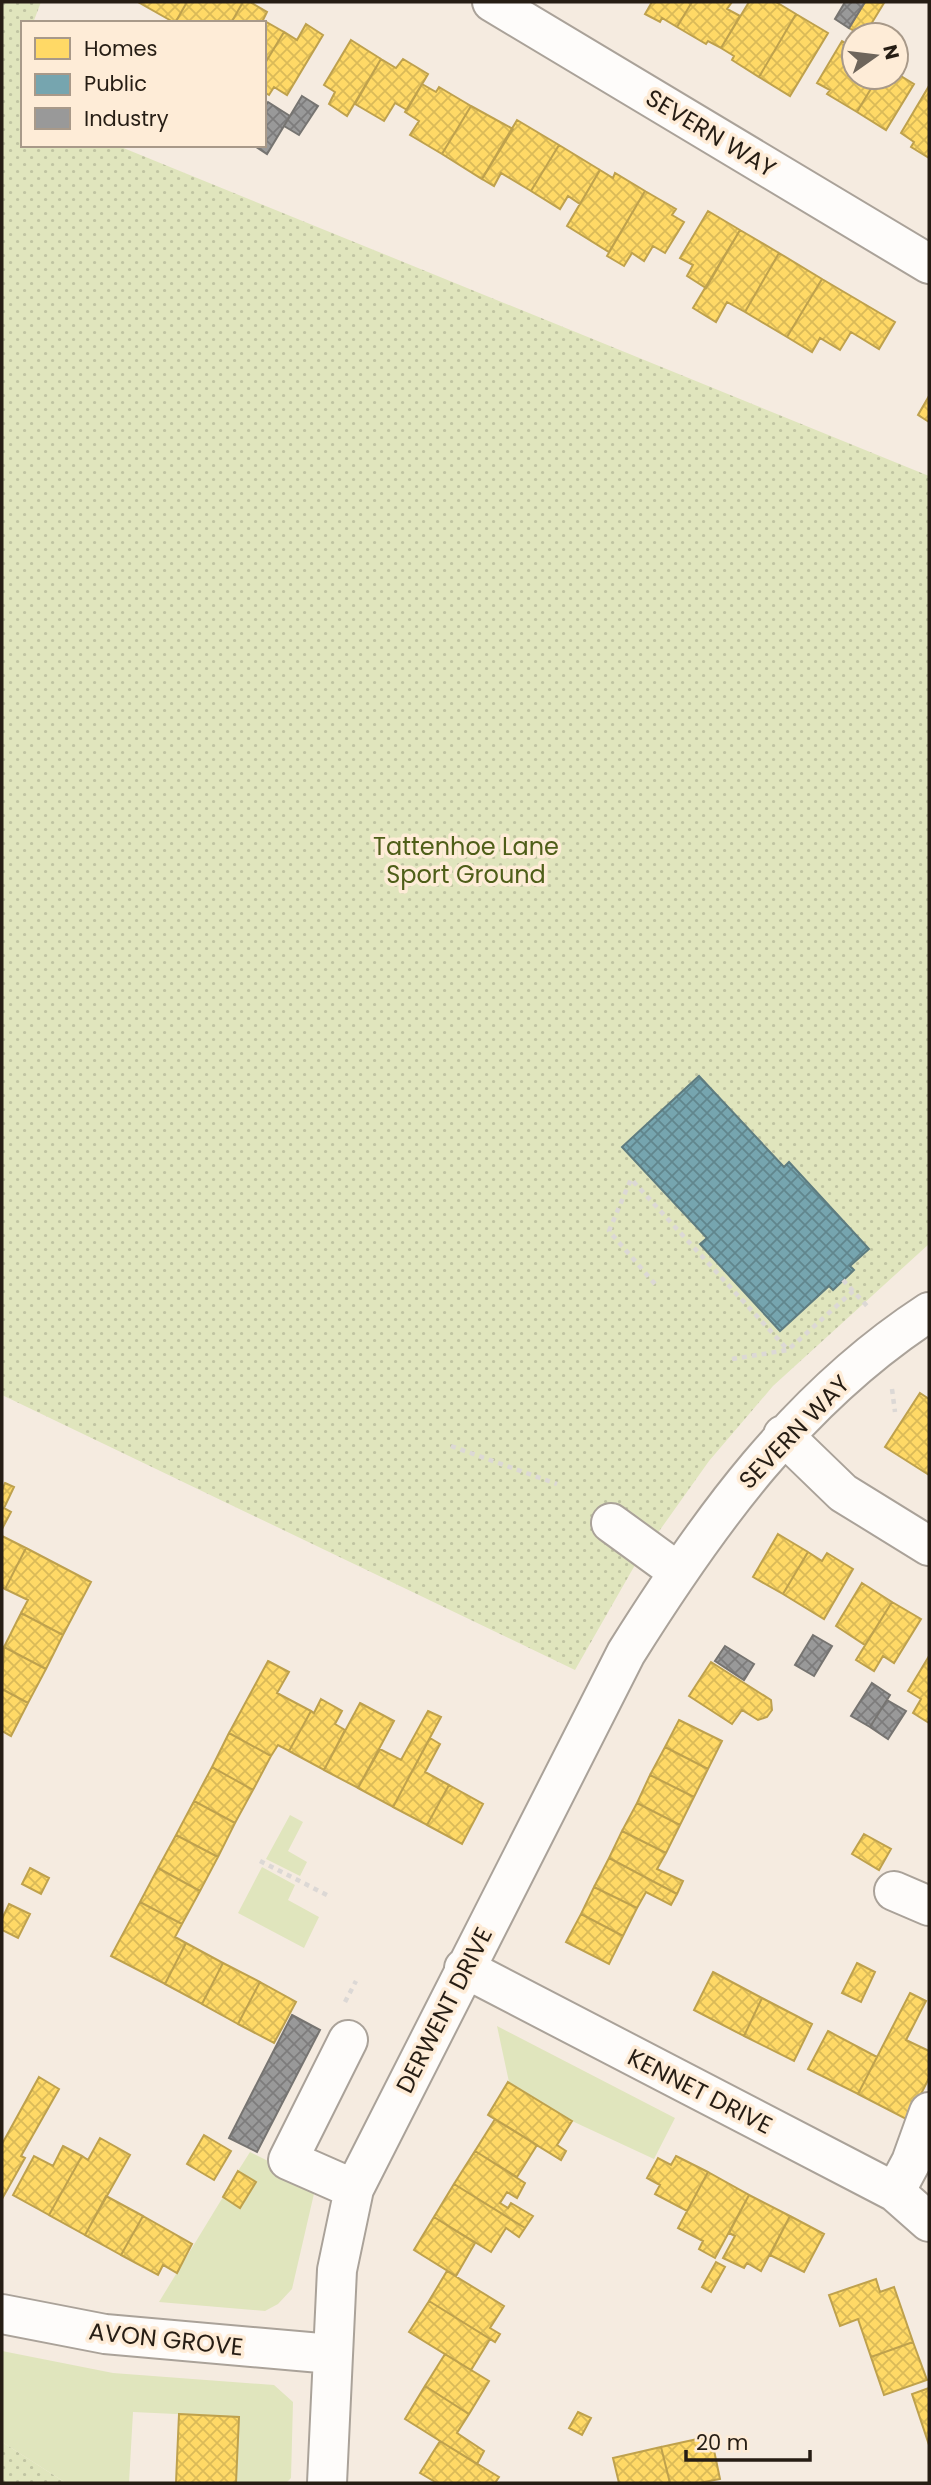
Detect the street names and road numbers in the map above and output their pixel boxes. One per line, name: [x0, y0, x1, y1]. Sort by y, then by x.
street label: SEVERN WAY: [640, 81, 782, 185]
street label: SEVERN WAY: [731, 1368, 857, 1496]
street label: DERWENT DRIVE: [388, 1921, 500, 2099]
street label: KENNET DRIVE: [622, 2040, 778, 2142]
street label: AVON GROVE: [87, 2314, 245, 2364]

